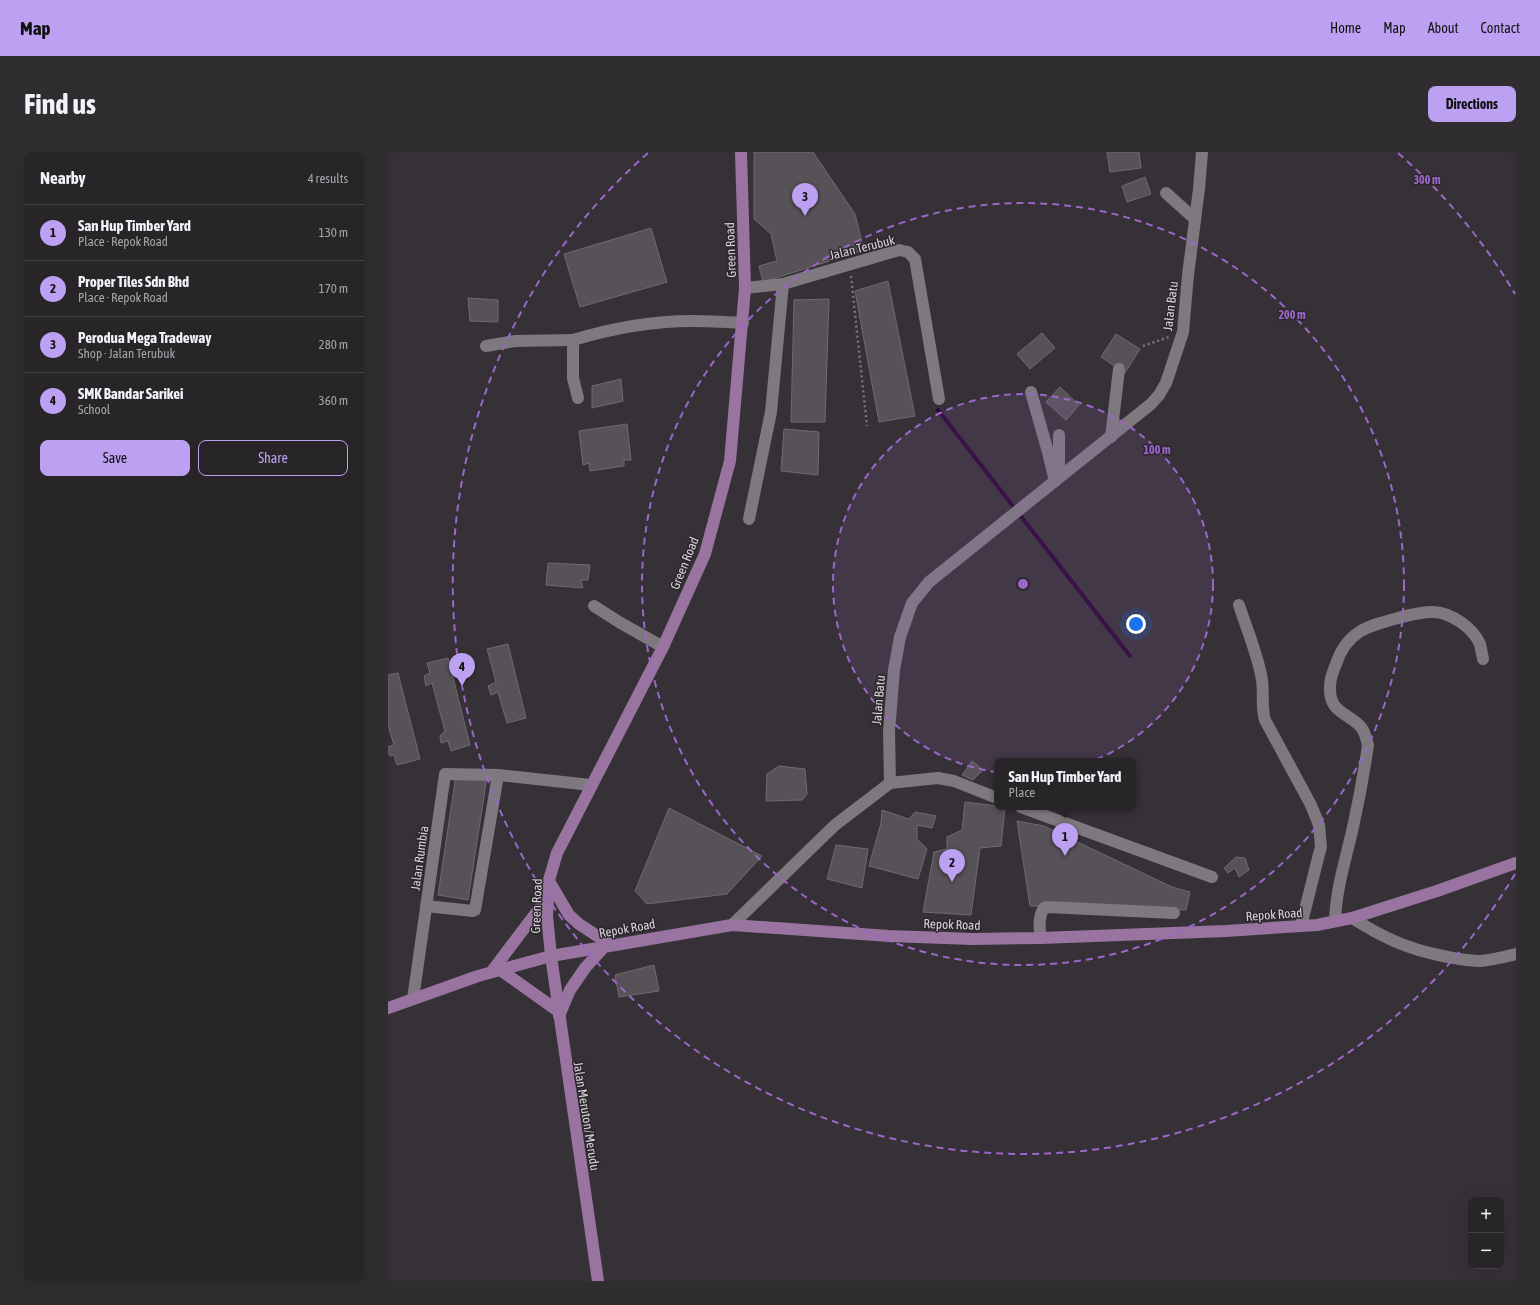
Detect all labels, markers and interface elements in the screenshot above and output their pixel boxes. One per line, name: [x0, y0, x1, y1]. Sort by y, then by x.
text: Map: [20, 17, 51, 39]
text: Home: [1330, 20, 1361, 36]
text: Map: [1383, 20, 1406, 36]
text: About: [1428, 20, 1459, 36]
text: Contact: [1481, 20, 1520, 36]
button: Directions: [1428, 86, 1516, 122]
text: Find us: [24, 88, 96, 120]
text: Nearby: [40, 168, 86, 188]
text: 4 results: [308, 171, 348, 186]
text: 300 m: [1413, 173, 1441, 187]
pin: 3: [792, 183, 818, 216]
text: San Hup Timber Yard: [78, 217, 191, 234]
street label: Green Road: [722, 222, 739, 278]
text: 1: [50, 225, 56, 240]
text: 130 m: [319, 225, 348, 240]
street label: Jalan Terubuk: [828, 232, 897, 263]
text: Place · Repok Road: [78, 234, 168, 249]
text: Proper Tiles Sdn Bhd: [78, 273, 189, 290]
street label: Jalan Batu: [1160, 280, 1181, 332]
text: 2: [50, 281, 56, 296]
text: 170 m: [319, 281, 348, 296]
text: Place · Repok Road: [78, 290, 168, 305]
text: 200 m: [1278, 308, 1306, 322]
text: Perodua Mega Tradeway: [78, 329, 211, 346]
text: 3: [50, 337, 56, 352]
text: 280 m: [319, 337, 348, 352]
text: Shop · Jalan Terubuk: [78, 346, 175, 361]
text: SMK Bandar Sarikei: [78, 385, 183, 402]
text: 4: [50, 393, 56, 408]
text: 360 m: [319, 393, 348, 408]
text: School: [78, 402, 110, 417]
button: Save: [40, 440, 190, 476]
button: Share: [198, 440, 348, 476]
text: 100 m: [1143, 443, 1171, 457]
street label: Green Road: [667, 535, 702, 592]
centre of rings: [1016, 577, 1030, 591]
your location: [1126, 614, 1146, 634]
pin: 4: [449, 653, 475, 686]
street label: Jalan Batu: [869, 674, 888, 726]
popup: [994, 758, 1136, 810]
text: San Hup Timber Yard: [1009, 768, 1121, 785]
text: Place: [1009, 785, 1035, 800]
pin: 1: [1052, 823, 1078, 856]
street label: Jalan Rumbia: [408, 825, 431, 891]
pin: 2: [939, 849, 965, 882]
street label: Green Road: [528, 878, 545, 934]
street label: Repok Road: [1245, 905, 1303, 924]
street label: Repok Road: [598, 916, 656, 941]
street label: Repok Road: [923, 916, 981, 933]
street label: Jalan Meruton/Merudu: [570, 1061, 603, 1172]
map controls: [1468, 1197, 1504, 1269]
button: +: [1468, 1197, 1504, 1233]
button: −: [1468, 1233, 1504, 1269]

